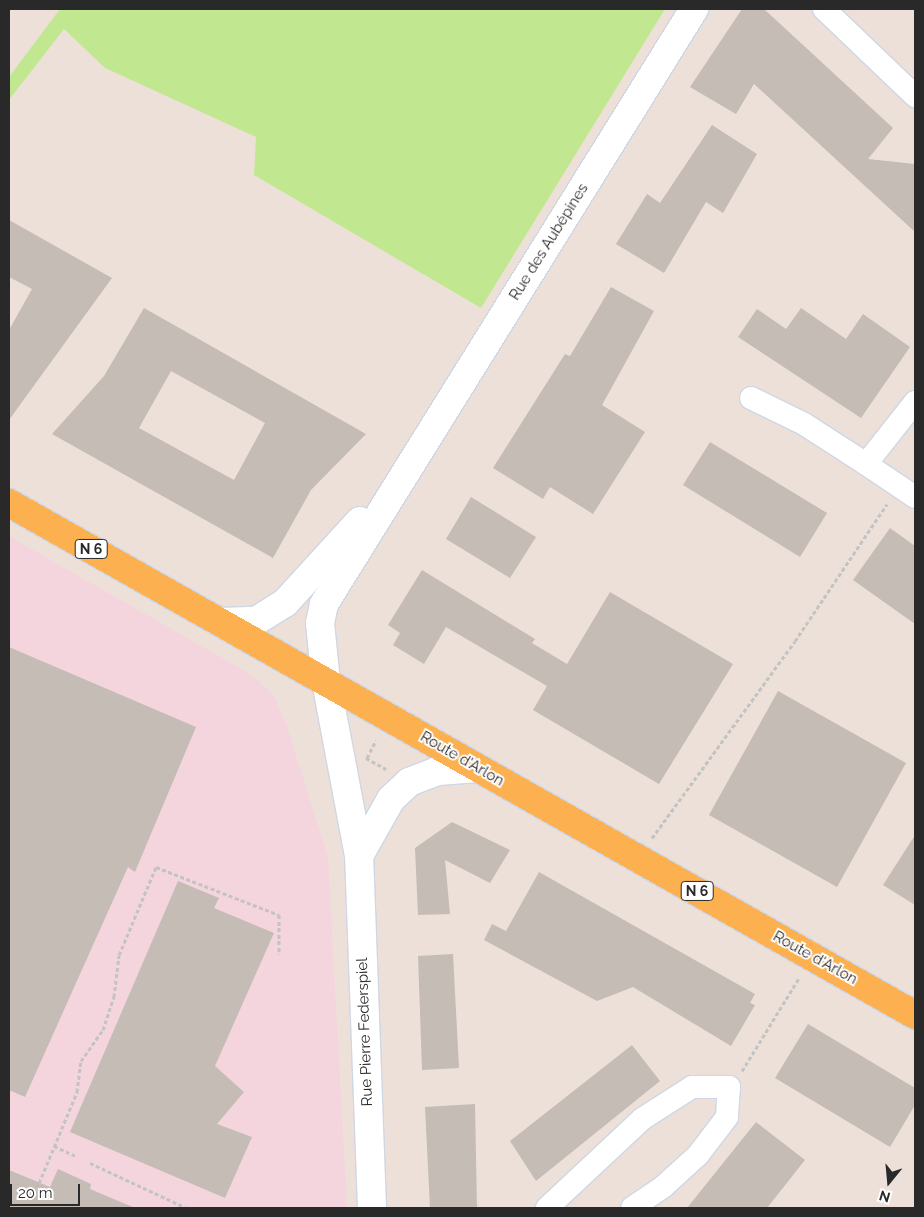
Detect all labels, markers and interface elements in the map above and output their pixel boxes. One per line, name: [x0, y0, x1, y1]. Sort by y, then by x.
street label: Rue des Aubépines: [506, 180, 592, 304]
road number: N 6: [74, 538, 108, 560]
street label: Route d'Arlon: [417, 728, 507, 790]
road number: N 6: [680, 879, 714, 902]
street label: Route d'Arlon: [770, 927, 860, 989]
street label: Rue Pierre Federspiel: [353, 957, 377, 1107]
north arrow: [864, 1157, 914, 1207]
scale bar: [12, 1174, 82, 1206]
text: 20 m: [18, 1184, 53, 1202]
text: N: [877, 1187, 892, 1206]

